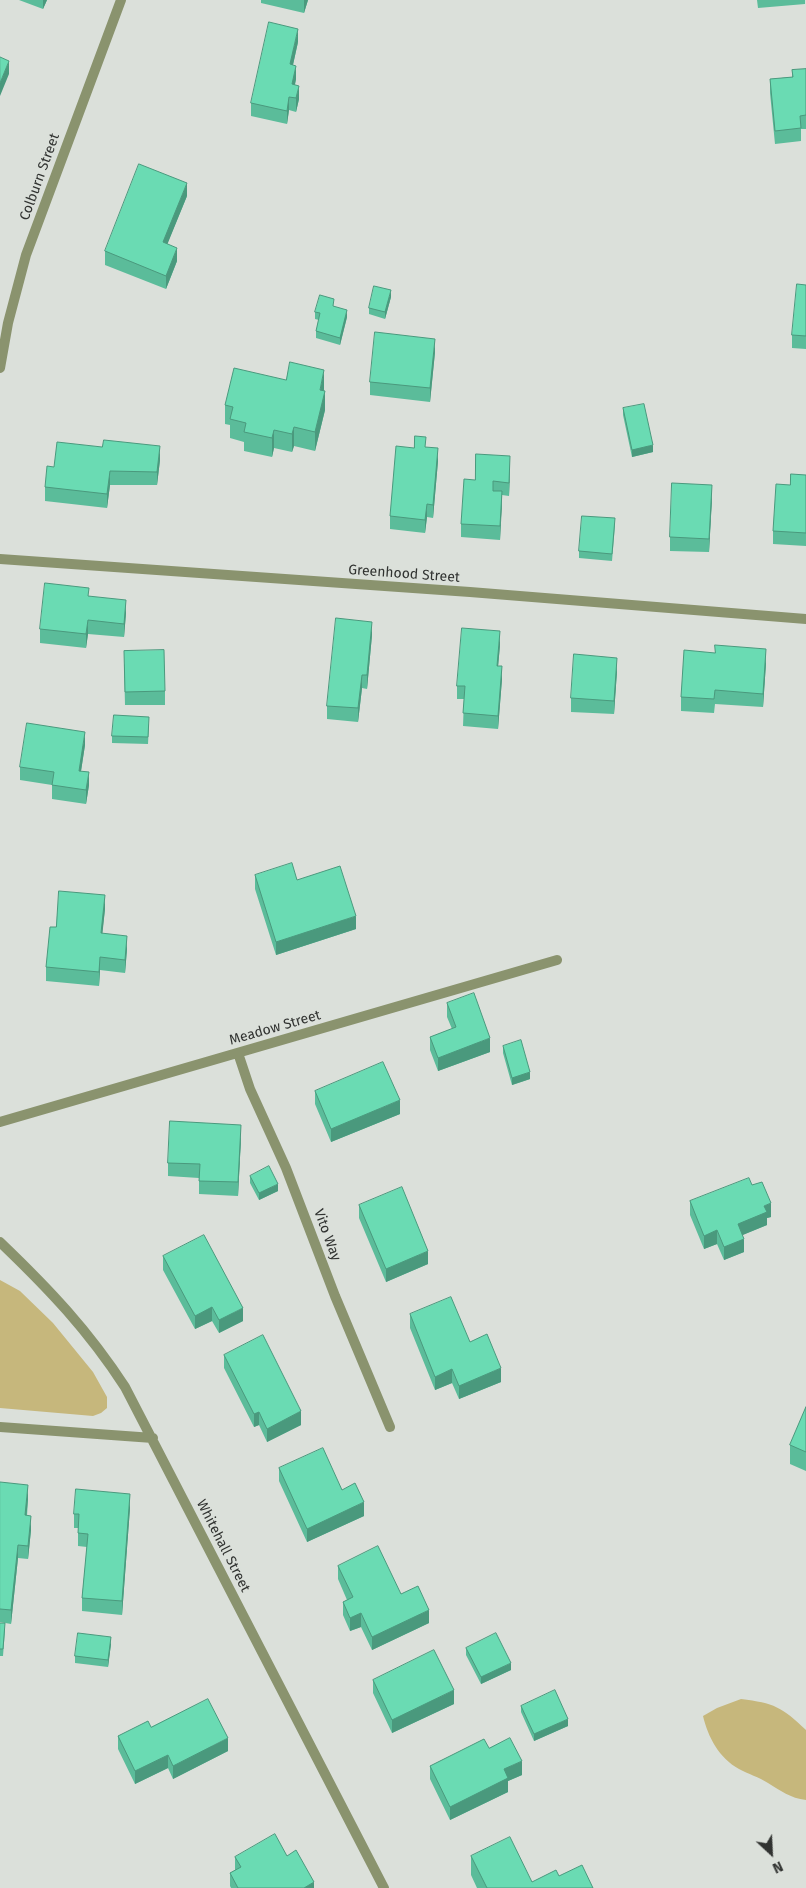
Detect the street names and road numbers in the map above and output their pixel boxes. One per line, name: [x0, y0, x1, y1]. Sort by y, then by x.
street label: Colburn Street: [16, 131, 64, 223]
street label: Greenhood Street: [348, 562, 460, 586]
street label: Meadow Street: [227, 1007, 323, 1049]
street label: Vito Way: [310, 1207, 344, 1263]
street label: Whitehall Street: [192, 1497, 254, 1595]

